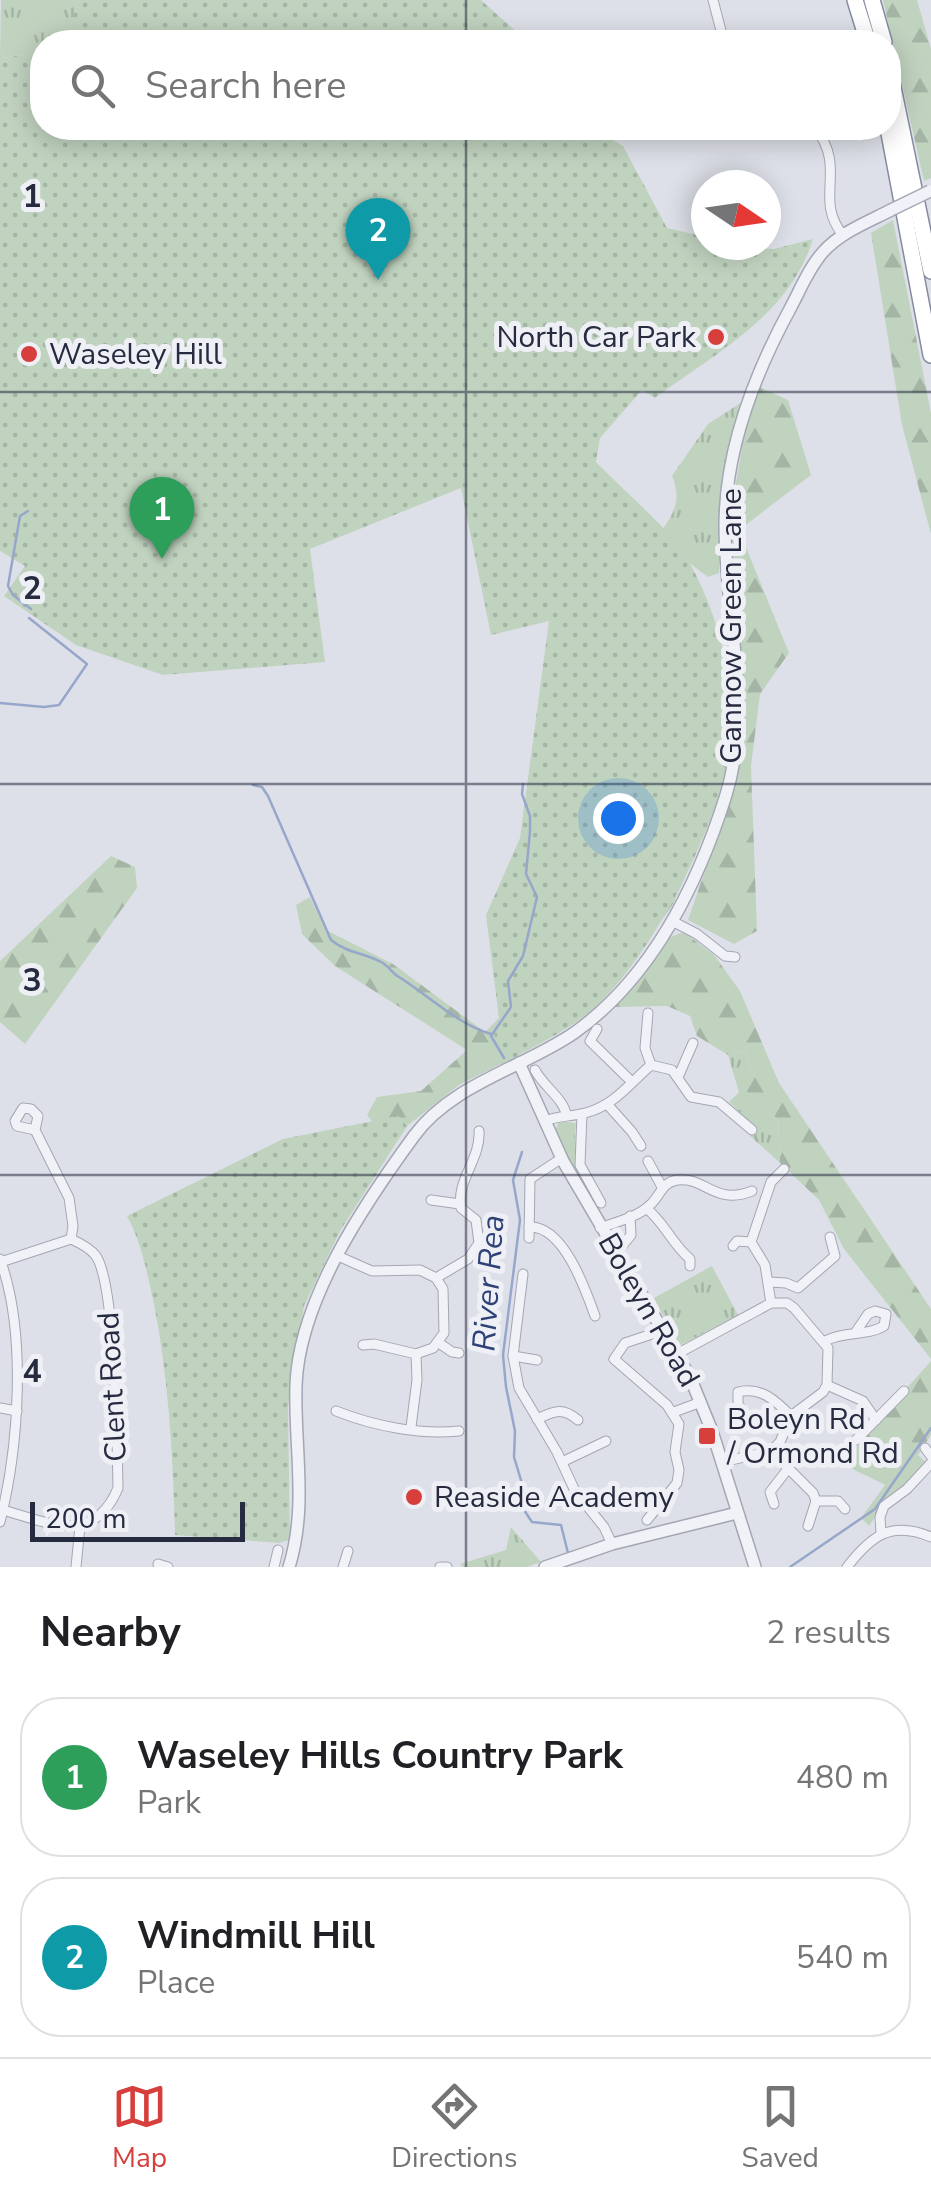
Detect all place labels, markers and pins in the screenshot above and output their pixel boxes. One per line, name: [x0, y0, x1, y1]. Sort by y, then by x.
pin: 2: [346, 198, 410, 280]
place label: North Car Park: [496, 317, 697, 358]
marker: North Car Park: [705, 326, 727, 348]
place label: Waseley Hill: [49, 334, 222, 375]
marker: Waseley Hill: [18, 343, 40, 365]
pin: 1: [130, 476, 194, 559]
place label: Boleyn Rd / Ormond Rd: [726, 1399, 899, 1474]
marker: Boleyn Rd / Ormond Rd: [696, 1425, 718, 1447]
place label: Reaside Academy: [434, 1477, 675, 1518]
marker: Reaside Academy: [403, 1486, 425, 1508]

